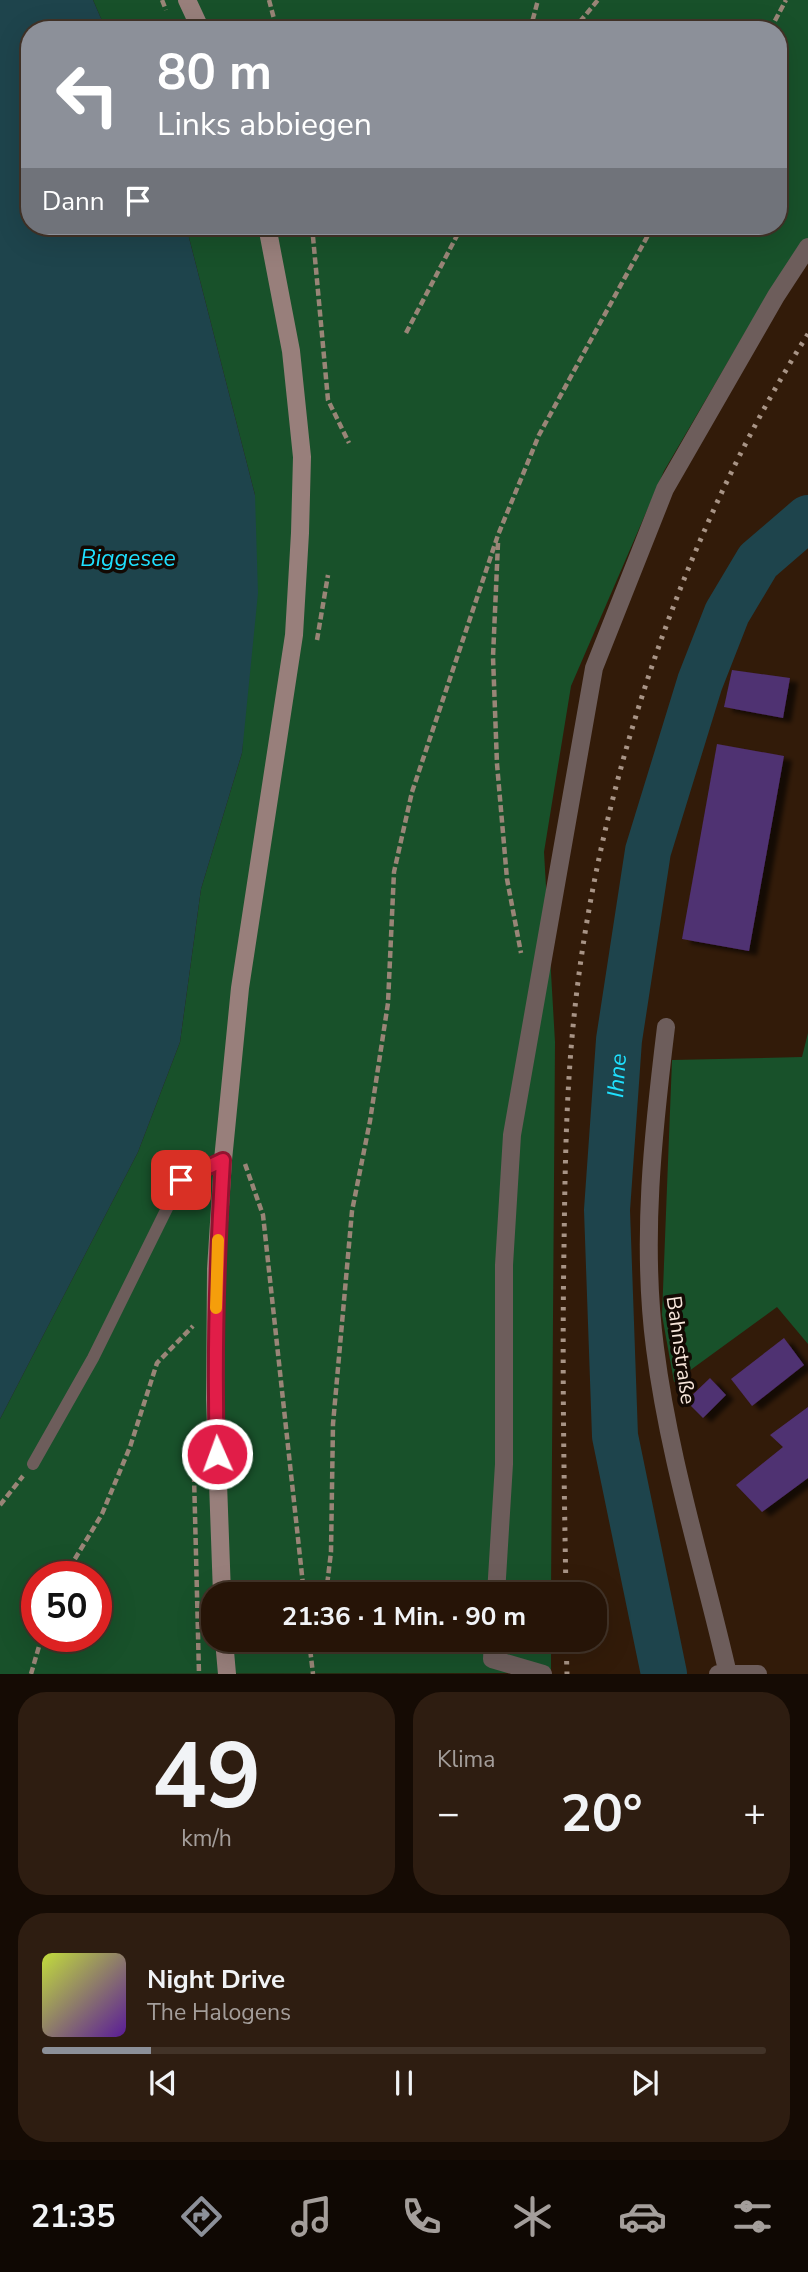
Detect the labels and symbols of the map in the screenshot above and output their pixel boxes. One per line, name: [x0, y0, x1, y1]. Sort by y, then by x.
water label: Biggesee: [80, 543, 176, 574]
water label: Ihne: [600, 1052, 634, 1099]
pin: [151, 1150, 211, 1210]
street label: Bahnstraße: [660, 1294, 702, 1406]
position arrow: [180, 1417, 254, 1491]
speed limit sign: 50: [21, 1561, 112, 1652]

